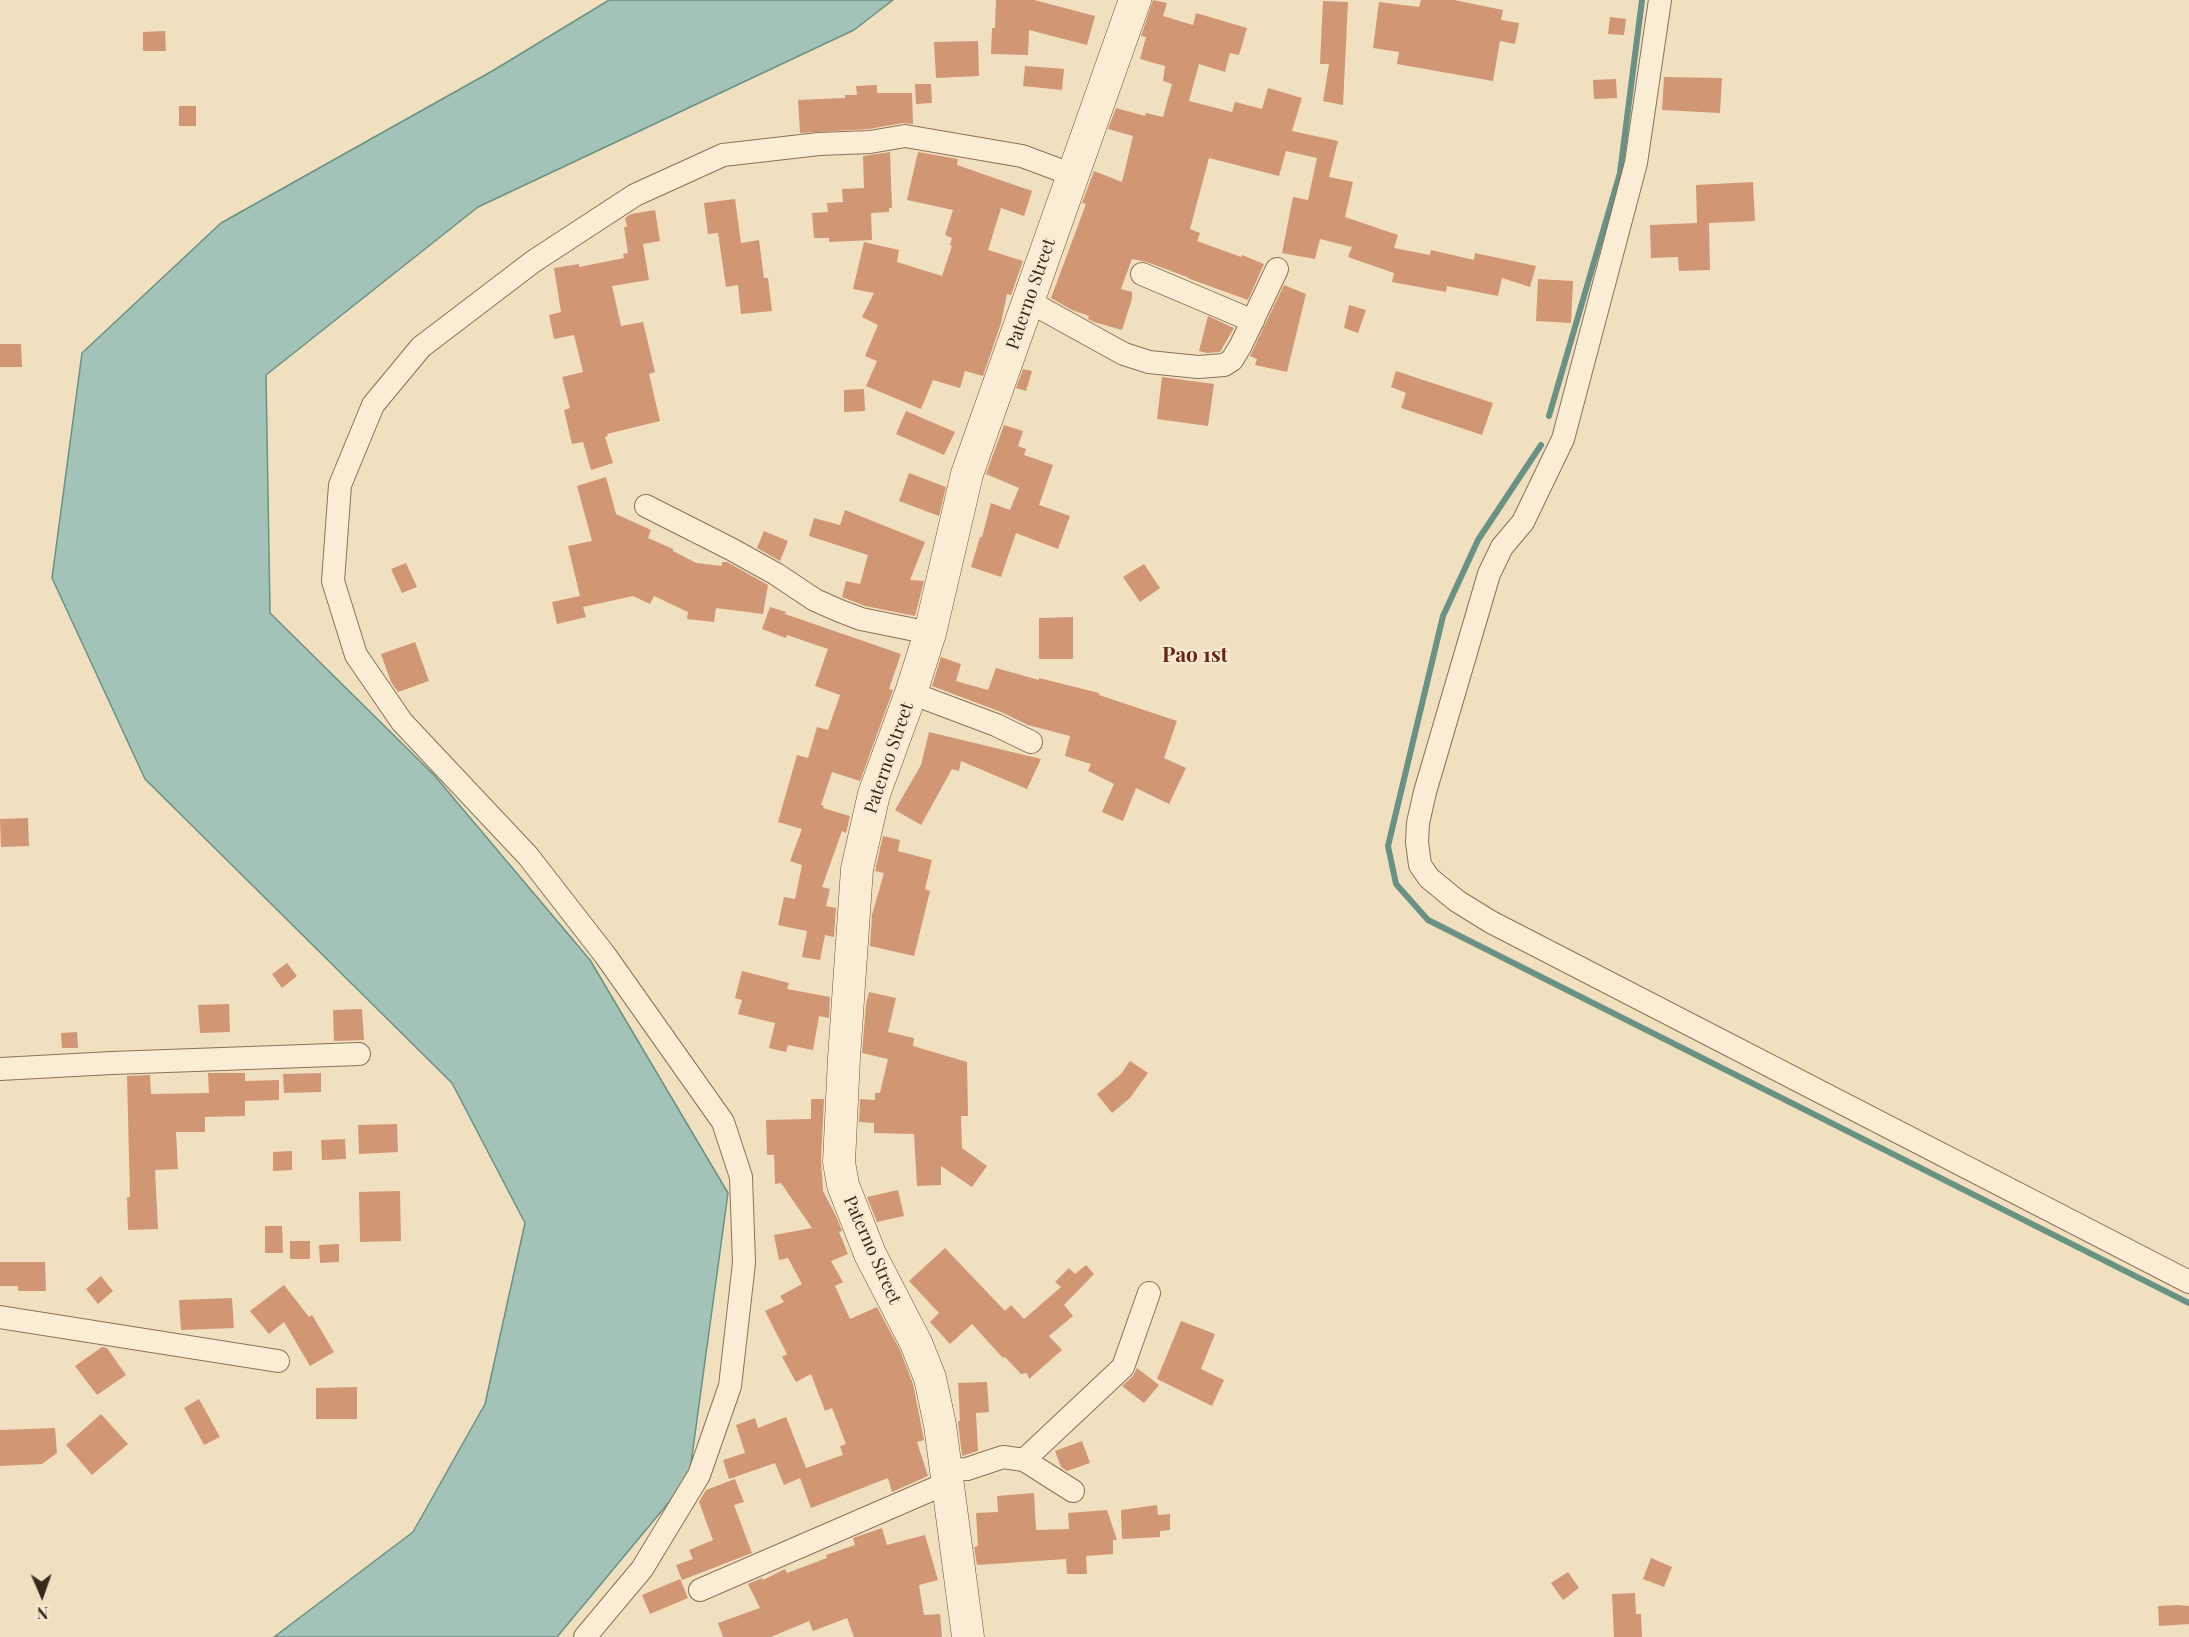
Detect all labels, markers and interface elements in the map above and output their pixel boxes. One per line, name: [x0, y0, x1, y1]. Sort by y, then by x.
street label: Paterno Street: [1002, 236, 1060, 352]
district label: Pao 1st: [1162, 642, 1228, 668]
street label: Paterno Street: [860, 700, 918, 816]
street label: Paterno Street: [838, 1192, 906, 1308]
north arrow: [12, 1565, 72, 1625]
text: N: [37, 1603, 49, 1624]

